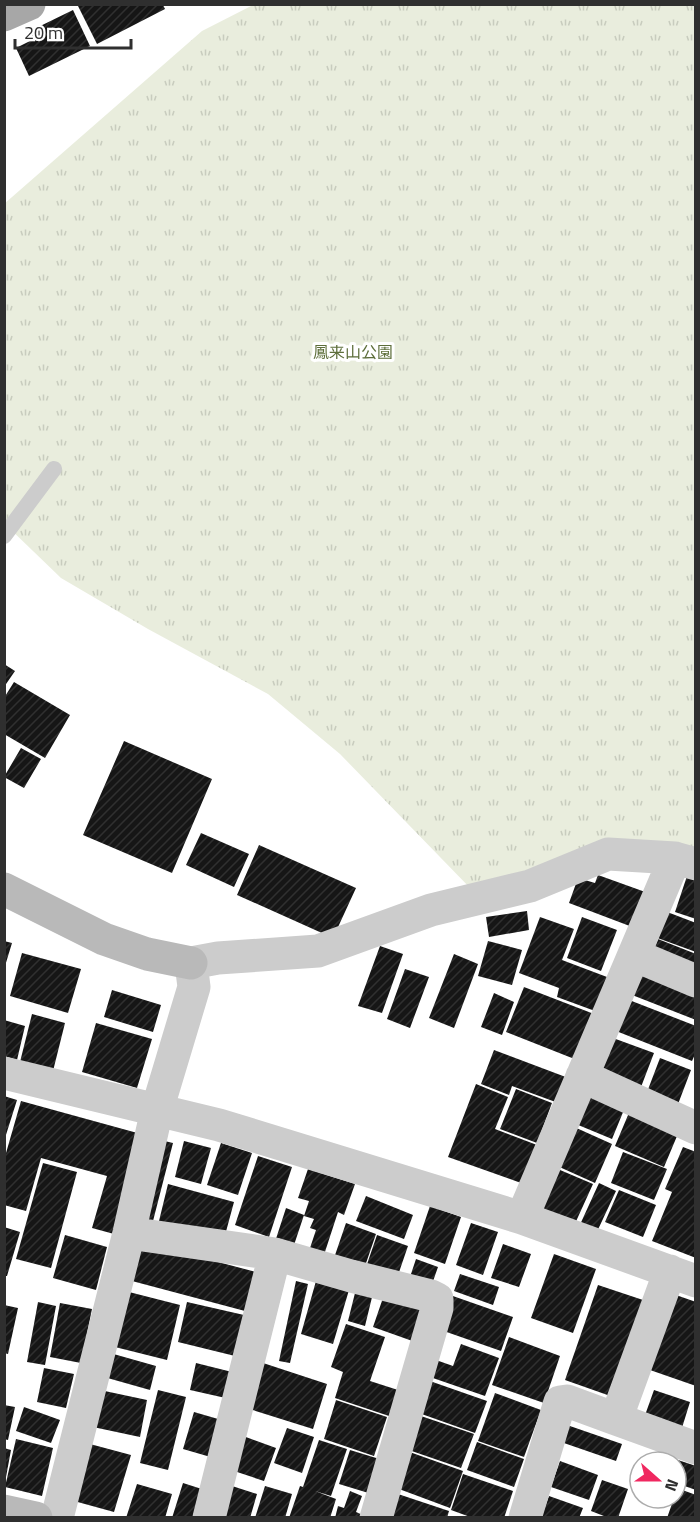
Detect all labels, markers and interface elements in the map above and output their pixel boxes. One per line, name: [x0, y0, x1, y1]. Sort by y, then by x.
scale bar: [15, 12, 130, 50]
text: 20 m: [24, 19, 63, 46]
park label: 鳳来山公園: [313, 340, 393, 364]
north arrow: [628, 1450, 688, 1510]
text: N: [659, 1476, 685, 1495]

